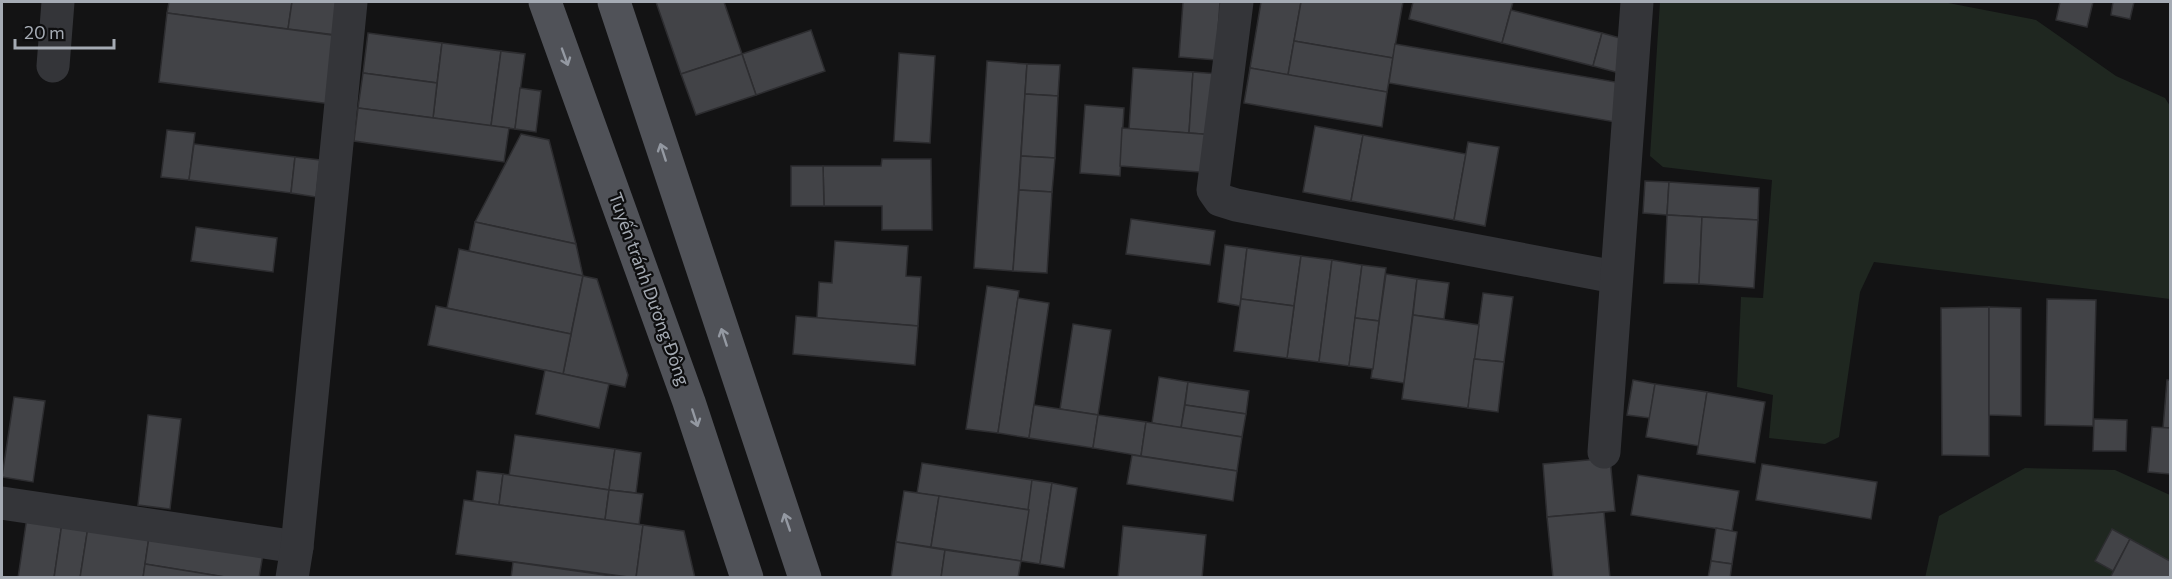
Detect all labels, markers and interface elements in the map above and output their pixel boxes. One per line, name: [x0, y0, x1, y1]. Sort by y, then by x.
scale bar: [15, 12, 114, 50]
text: 20 m: [24, 21, 65, 43]
one-way arrow: [560, 47, 571, 65]
one-way arrow: [657, 143, 668, 162]
street label: Tuyến tránh Dương Đông: [605, 189, 695, 388]
one-way arrow: [718, 328, 729, 347]
one-way arrow: [690, 408, 701, 427]
one-way arrow: [780, 513, 791, 532]

